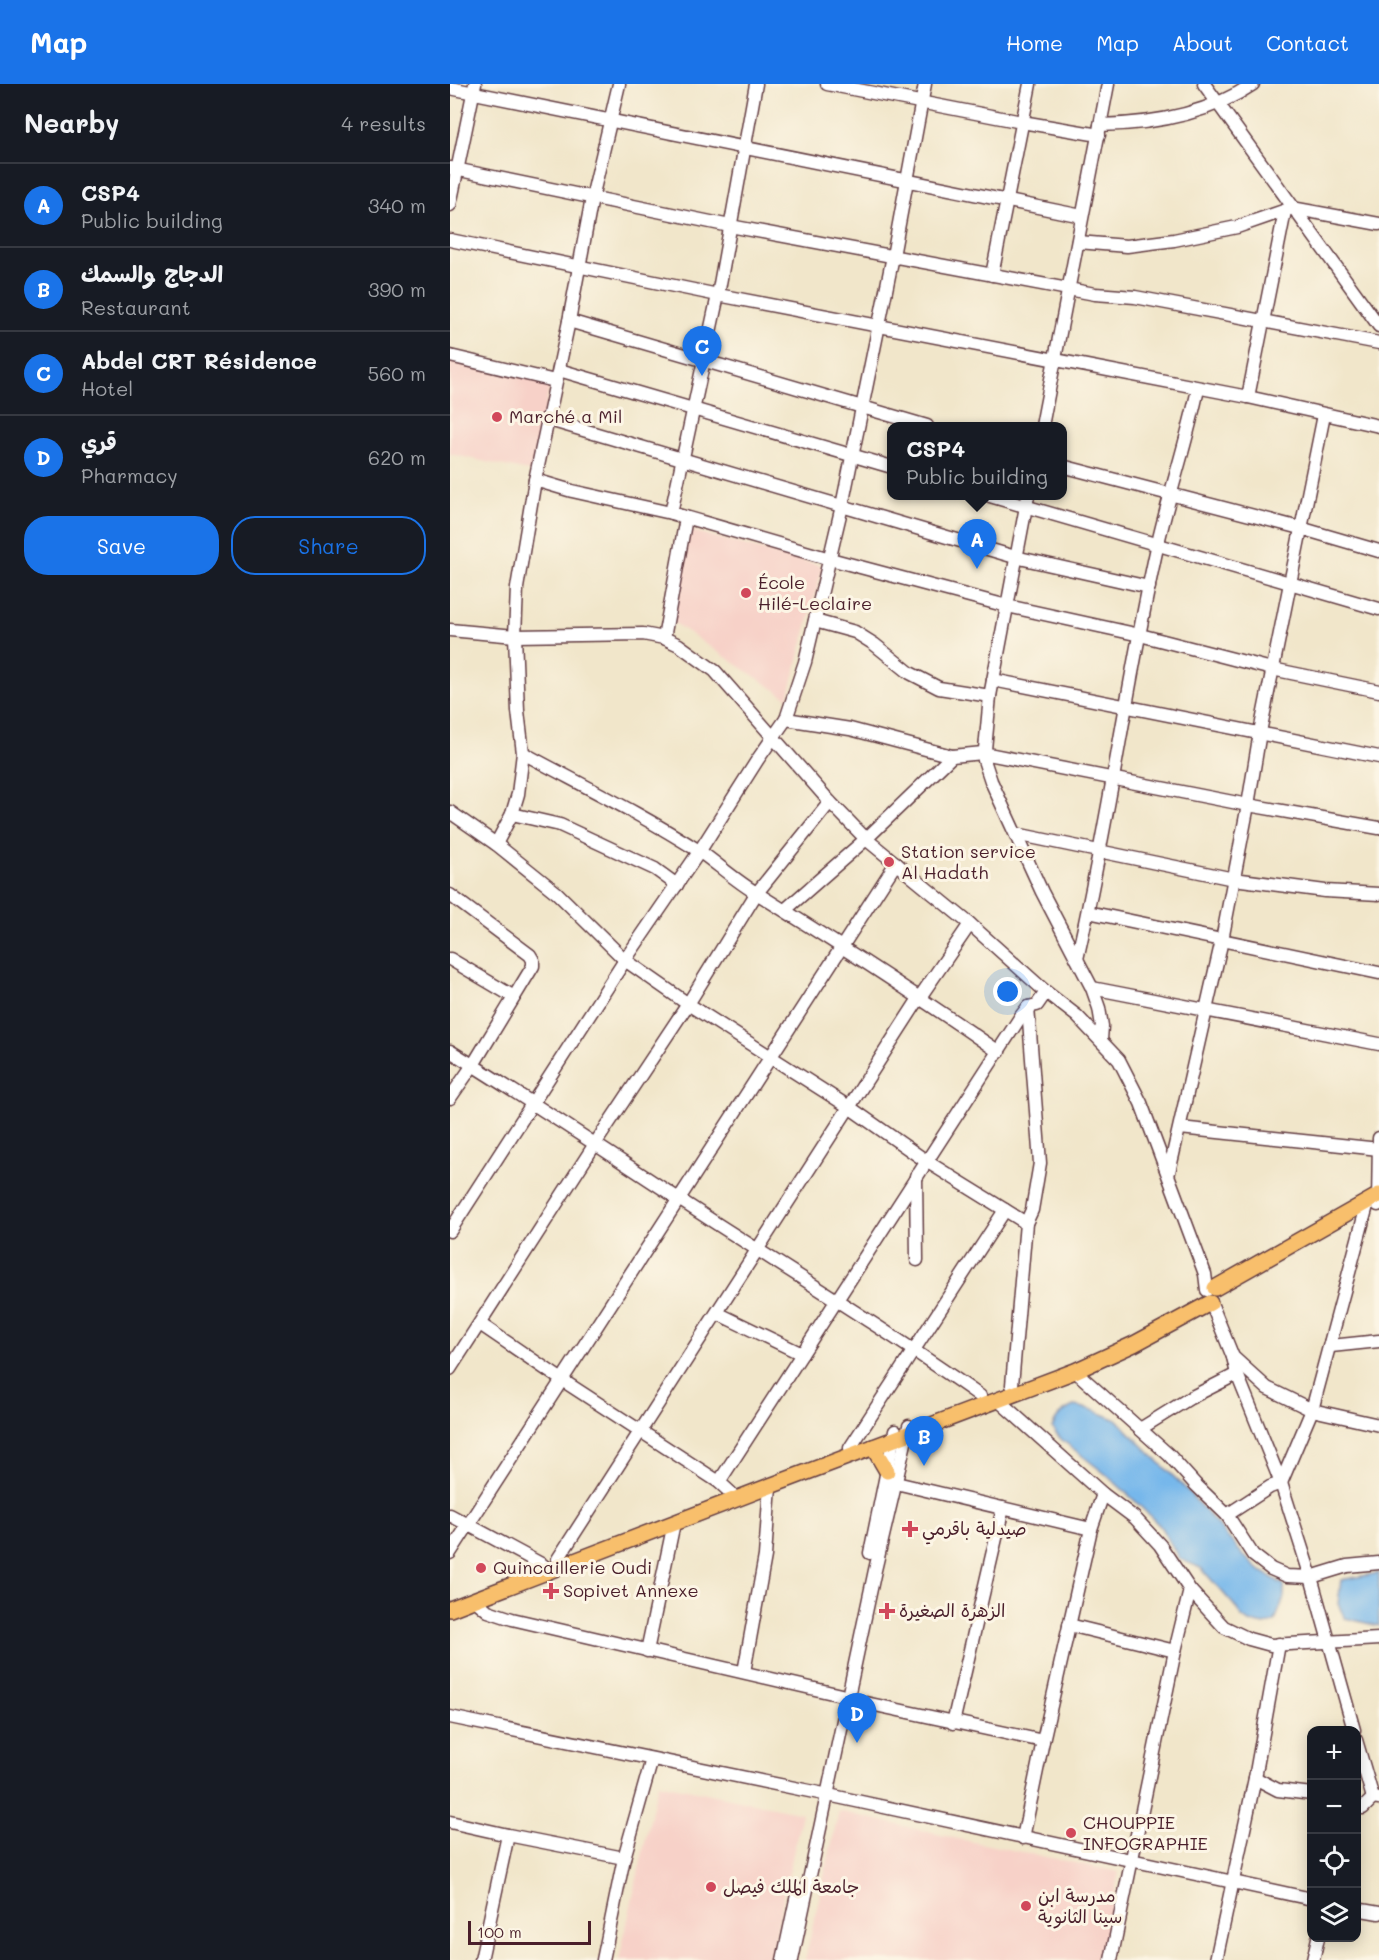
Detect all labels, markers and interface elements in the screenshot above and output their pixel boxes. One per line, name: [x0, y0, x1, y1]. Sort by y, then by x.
text: Map: [30, 24, 87, 60]
text: Home: [1006, 29, 1063, 56]
text: Map: [1096, 29, 1139, 56]
text: About: [1172, 29, 1233, 56]
text: Contact: [1266, 29, 1349, 56]
text: Nearby: [24, 106, 119, 140]
text: 4 results: [341, 110, 426, 136]
text: CSP4: [81, 178, 140, 207]
text: A: [37, 192, 50, 218]
text: 340 m: [368, 192, 426, 218]
text: Public building: [81, 207, 223, 233]
text: الدجاج والسمك: [81, 259, 223, 288]
text: B: [37, 276, 50, 302]
text: 390 m: [368, 276, 426, 302]
text: Restaurant: [81, 294, 191, 320]
pin: C: [682, 326, 722, 376]
text: Abdel CRT Résidence: [81, 346, 317, 375]
text: C: [36, 360, 51, 386]
text: 560 m: [368, 360, 426, 386]
text: Hotel: [81, 375, 133, 401]
place label: Marché a Mil: [509, 404, 623, 428]
marker: Marché a Mil: [490, 410, 504, 424]
popup: [887, 422, 1067, 500]
text: قري: [81, 427, 117, 456]
text: CSP4: [906, 434, 965, 463]
text: D: [36, 444, 51, 470]
text: 620 m: [368, 444, 426, 470]
text: Pharmacy: [81, 462, 178, 488]
text: Public building: [906, 463, 1048, 489]
button: Save: [24, 516, 219, 575]
button: Share: [231, 516, 426, 575]
pin: A: [958, 520, 996, 569]
place label: École Hilé-Leclaire: [758, 570, 872, 615]
marker: École Hilé-Leclaire: [739, 586, 753, 600]
place label: Station service Al Hadath: [901, 839, 1036, 884]
marker: Station service Al Hadath: [882, 855, 896, 869]
your location: [993, 977, 1022, 1006]
pin: B: [904, 1416, 944, 1466]
place label: صيدلية باقرمي: [922, 1516, 1027, 1545]
marker: صيدلية باقرمي: [903, 1522, 917, 1536]
place label: Quincaillerie Oudi: [493, 1555, 652, 1579]
marker: Quincaillerie Oudi: [474, 1561, 488, 1575]
place label: Sopivet Annexe: [563, 1578, 699, 1602]
marker: Sopivet Annexe: [544, 1584, 558, 1598]
place label: الزهرة الصغيرة: [899, 1598, 1005, 1622]
marker: الزهرة الصغيرة: [880, 1604, 894, 1618]
pin: D: [838, 1694, 876, 1743]
map controls: [1307, 1726, 1361, 1942]
button: +: [1307, 1726, 1361, 1780]
button: −: [1307, 1780, 1361, 1834]
place label: CHOUPPIE INFOGRAPHIE: [1083, 1810, 1208, 1855]
marker: CHOUPPIE INFOGRAPHIE: [1064, 1826, 1078, 1840]
button: locate: [1307, 1834, 1361, 1888]
place label: جامعة الملك فيصل: [723, 1874, 859, 1898]
marker: جامعة الملك فيصل: [704, 1880, 718, 1894]
place label: مدرسة ابن سينا الثانوية: [1038, 1883, 1122, 1929]
button: layers: [1307, 1888, 1361, 1942]
marker: مدرسة ابن سينا الثانوية: [1019, 1899, 1033, 1913]
scale bar: [468, 1918, 591, 1946]
text: 100 m: [477, 1921, 522, 1942]

